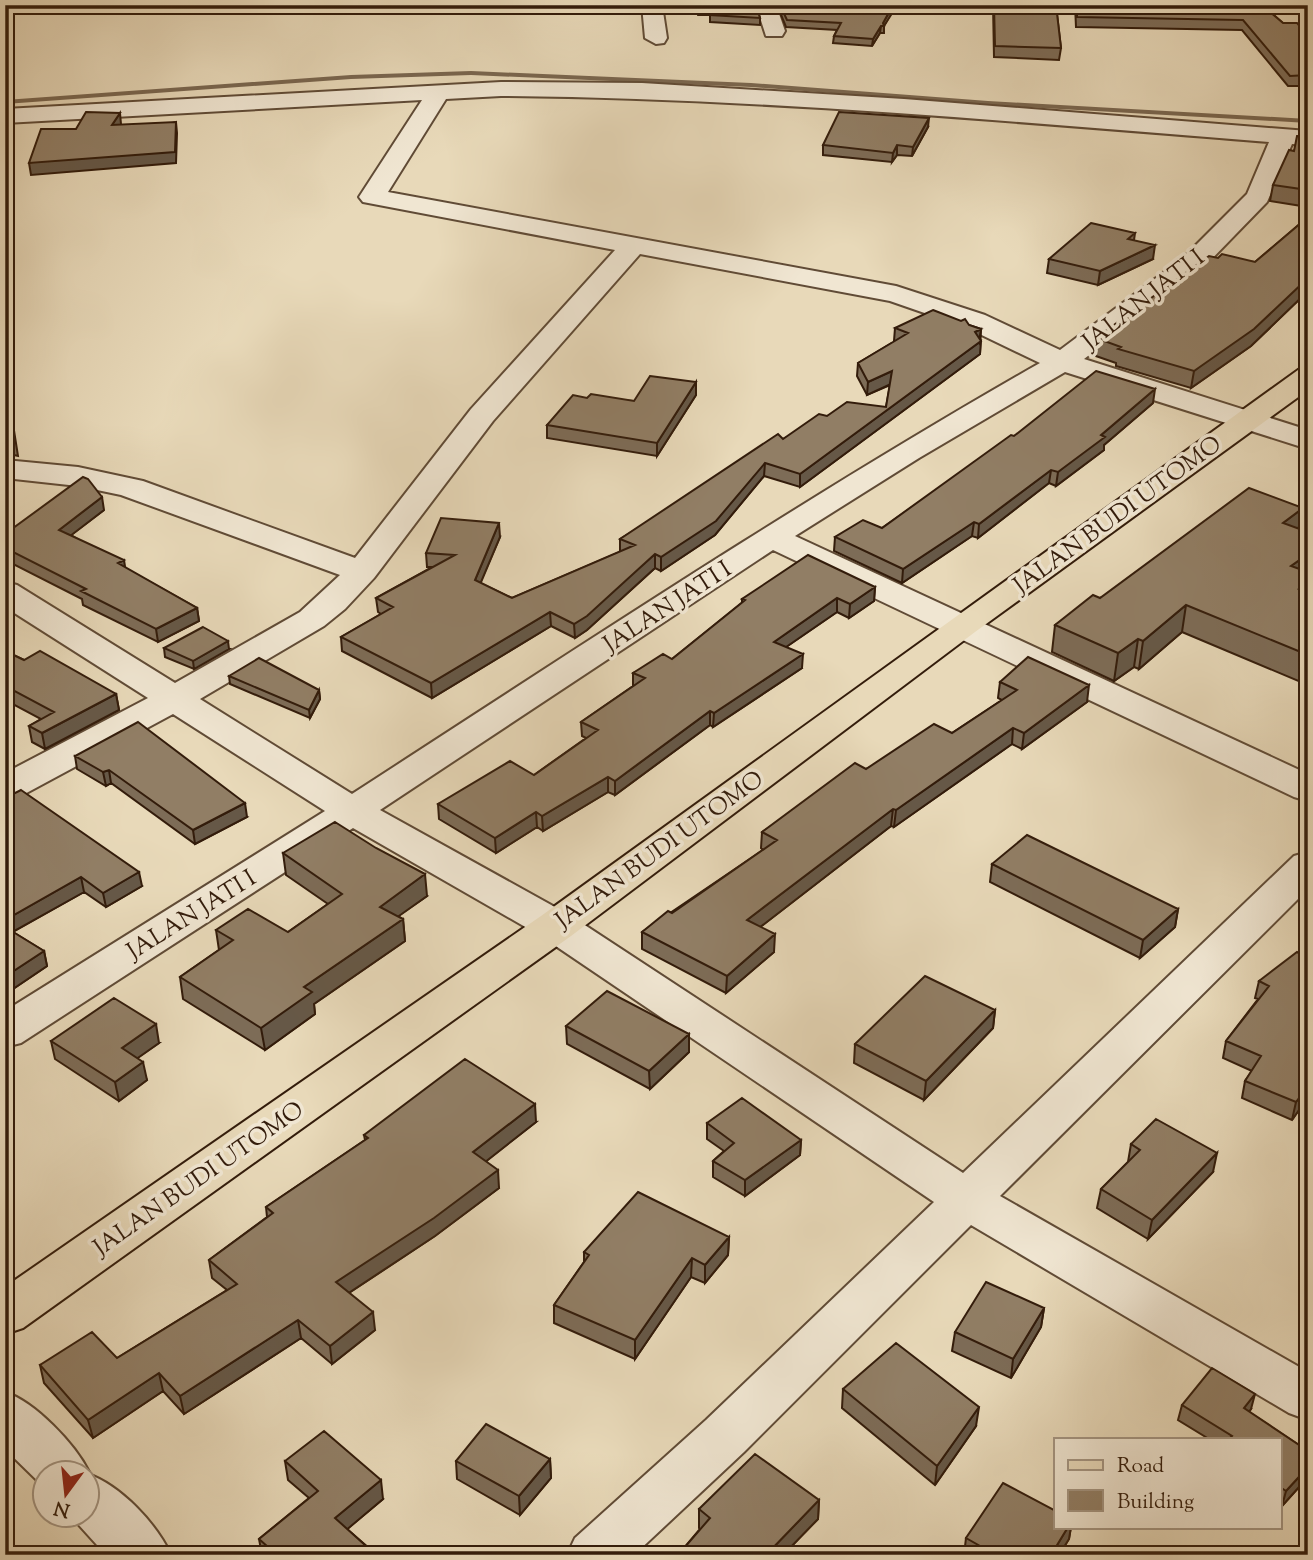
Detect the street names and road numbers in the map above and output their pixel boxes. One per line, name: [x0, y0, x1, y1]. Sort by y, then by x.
street label: JALAN JATI I: [1074, 242, 1213, 360]
street label: JALAN BUDI UTOMO: [1005, 428, 1229, 604]
street label: JALAN JATI I: [596, 553, 739, 663]
street label: JALAN BUDI UTOMO: [547, 763, 771, 939]
street label: JALAN JATI I: [119, 862, 263, 970]
street label: JALAN BUDI UTOMO: [85, 1094, 311, 1266]

